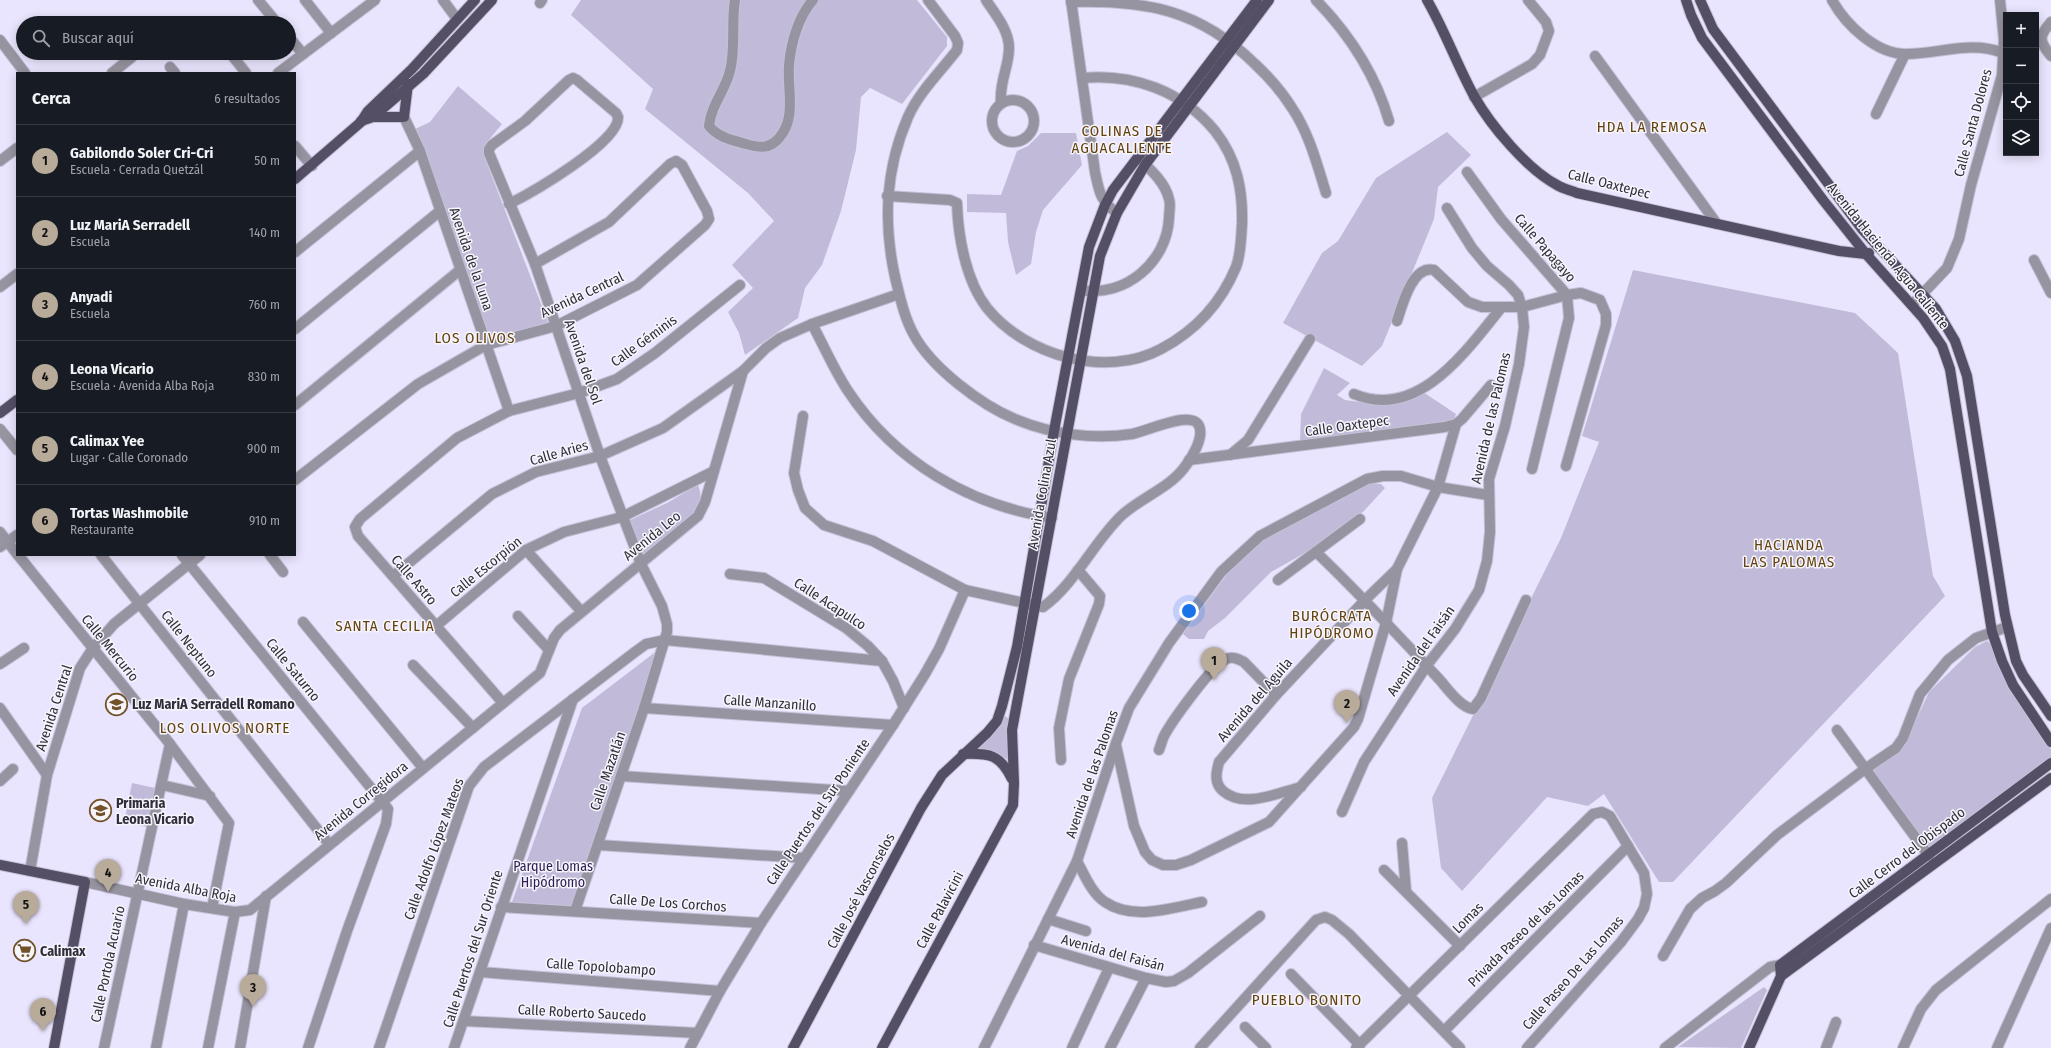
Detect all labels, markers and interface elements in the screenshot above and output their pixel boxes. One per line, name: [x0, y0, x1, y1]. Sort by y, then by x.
map controls: [2003, 12, 2039, 156]
button: +: [2003, 12, 2039, 48]
search box: [16, 16, 296, 60]
icon: search: [30, 27, 52, 49]
text: Buscar aquí: [62, 29, 134, 47]
button: −: [2003, 48, 2039, 84]
street label: Calle Santa Dolores: [1950, 67, 1996, 179]
button: locate: [2003, 84, 2039, 120]
text: Cerca: [32, 88, 71, 109]
text: 6 resultados: [214, 91, 280, 106]
district label: HDA LA REMOSA: [1597, 118, 1707, 136]
button: layers: [2003, 120, 2039, 156]
district label: COLINAS DE AGUACALIENTE: [1072, 122, 1172, 157]
text: Gabilondo Soler Cri-Cri: [70, 144, 213, 162]
text: 1: [42, 153, 48, 168]
text: 50 m: [254, 153, 280, 168]
text: Escuela · Cerrada Quetzál: [70, 162, 203, 177]
street label: Calle Oaxtepec: [1566, 166, 1652, 202]
street label: Avenida Hacienda Agua Caliente: [1824, 179, 1952, 333]
street label: Avenida de la Luna: [445, 205, 497, 313]
street label: Calle Papagayo: [1511, 210, 1579, 286]
text: Luz MariA Serradell: [70, 216, 190, 234]
text: 2: [42, 225, 48, 240]
text: 140 m: [249, 225, 280, 240]
text: Escuela: [70, 234, 110, 249]
street label: Avenida Central: [538, 268, 626, 322]
text: Anyadi: [70, 288, 112, 306]
text: 3: [42, 297, 48, 312]
text: 760 m: [249, 297, 280, 312]
text: Escuela: [70, 306, 110, 321]
street label: Calle Géminis: [608, 311, 680, 371]
street label: Avenida del Sol: [561, 317, 606, 407]
district label: LOS OLIVOS: [435, 329, 515, 347]
street label: Avenida de las Palomas: [1468, 351, 1514, 485]
text: Leona Vicario: [70, 360, 154, 378]
text: 4: [42, 369, 48, 384]
text: 830 m: [248, 369, 280, 384]
text: Escuela · Avenida Alba Roja: [70, 378, 214, 393]
street label: Calle Oaxtepec: [1304, 412, 1390, 440]
text: Calimax Yee: [70, 432, 144, 450]
street label: Calle Aries: [528, 437, 590, 469]
street label: Avenida Colina Azul: [1024, 437, 1060, 551]
text: 5: [42, 441, 48, 456]
text: 900 m: [247, 441, 280, 456]
text: Lugar · Calle Coronado: [70, 450, 188, 465]
text: Tortas Washmobile: [70, 504, 188, 522]
street label: Avenida Leo: [620, 508, 684, 564]
text: 6: [42, 513, 48, 528]
text: 910 m: [249, 513, 280, 528]
text: Restaurante: [70, 522, 134, 537]
street label: Calle Escorpión: [447, 533, 525, 601]
district label: HACIANDA LAS PALOMAS: [1743, 536, 1835, 571]
street label: Calle Astro: [388, 551, 440, 609]
street label: Calle Acapulco: [791, 574, 869, 634]
your location: [1179, 601, 1199, 621]
street label: Avenida del Faisán: [1384, 603, 1458, 699]
street label: Calle Neptuno: [157, 607, 221, 681]
district label: BURÓCRATA HIPÓDROMO: [1289, 607, 1375, 642]
street label: Calle Mercurio: [78, 611, 142, 685]
district label: SANTA CECILIA: [335, 617, 435, 635]
street label: Calle Saturno: [262, 635, 324, 705]
pin: 1: [1201, 647, 1227, 680]
street label: Avenida del Aguila: [1214, 654, 1296, 745]
street label: Avenida Central: [32, 662, 76, 753]
pin: 2: [1334, 690, 1360, 723]
school or university icon: Luz MariA Serradell Romano: [103, 691, 129, 717]
street label: Calle Manzanillo: [723, 691, 817, 715]
place label: Luz MariA Serradell Romano: [132, 696, 295, 713]
street label: Avenida de las Palomas: [1062, 708, 1122, 840]
district label: LOS OLIVOS NORTE: [160, 719, 290, 737]
street label: Calle Mazatlán: [587, 729, 629, 813]
street label: Calle Puertos del Sur Poniente: [763, 735, 873, 888]
street label: Avenida Corregidora: [311, 758, 411, 844]
street label: Calle Adolfo López Mateos: [400, 776, 468, 922]
place label: Primaria Leona Vicario: [116, 795, 195, 828]
school or university icon: Primaria Leona Vicario: [88, 798, 114, 824]
street label: Calle Cerro del Obispado: [1845, 804, 1969, 902]
street label: Calle José Vasconselos: [823, 830, 899, 952]
park label: Parque Lomas Hipódromo: [513, 858, 593, 891]
pin: 4: [95, 859, 121, 892]
street label: Privada Paseo de las Lomas: [1464, 867, 1588, 991]
street label: Calle Puertos del Sur Oriente: [439, 868, 507, 1030]
street label: Calle Palavicini: [913, 868, 967, 952]
street label: Avenida Alba Roja: [134, 870, 238, 906]
street label: Calle De Los Corchos: [609, 890, 727, 916]
pin: 5: [13, 891, 39, 924]
street label: Lomas: [1449, 899, 1487, 937]
street label: Calle Portola Acuario: [87, 904, 129, 1024]
street label: Calle Paseo De Las Lomas: [1519, 913, 1627, 1033]
street label: Avenida del Faisán: [1060, 931, 1166, 975]
supermarket icon: Calimax: [11, 938, 37, 964]
place label: Calimax: [40, 943, 86, 960]
street label: Calle Topolobampo: [546, 955, 656, 979]
pin: 3: [240, 974, 266, 1007]
district label: PUEBLO BONITO: [1252, 991, 1362, 1009]
pin: 6: [30, 998, 56, 1031]
street label: Calle Roberto Saucedo: [517, 1001, 647, 1025]

